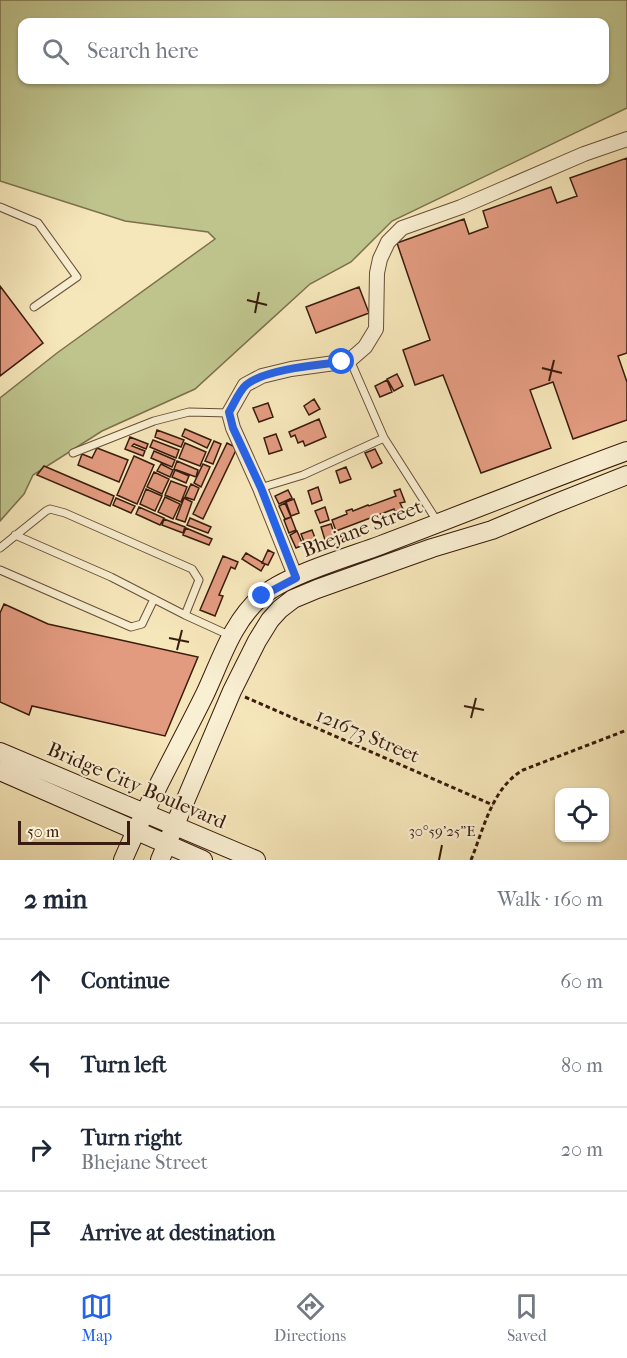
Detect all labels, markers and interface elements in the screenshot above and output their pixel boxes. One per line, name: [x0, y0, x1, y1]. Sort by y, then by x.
search box: [18, 18, 609, 84]
icon: search: [39, 35, 72, 68]
text: Search here: [87, 38, 199, 64]
route start: [328, 348, 354, 374]
street label: Bhejane Street: [299, 495, 426, 562]
route end: [248, 582, 274, 608]
street label: 121673 Street: [313, 703, 423, 768]
street label: Bridge City Boulevard: [44, 737, 231, 834]
map controls: [555, 788, 609, 842]
button: locate: [555, 788, 609, 842]
scale bar: [18, 818, 130, 846]
text: 50 m: [27, 822, 59, 841]
text: 30°59'25"E: [409, 822, 475, 840]
text: 2 min: [24, 884, 87, 915]
text: Walk · 160 m: [497, 888, 603, 911]
icon: ahead: [24, 965, 57, 998]
text: Continue: [81, 968, 170, 994]
text: 60 m: [560, 970, 603, 993]
icon: left: [24, 1049, 57, 1082]
text: Turn left: [81, 1052, 167, 1078]
text: 80 m: [561, 1054, 603, 1077]
text: Turn right: [81, 1125, 182, 1151]
icon: right: [24, 1133, 57, 1166]
text: 20 m: [561, 1138, 603, 1161]
text: Bhejane Street: [81, 1151, 208, 1174]
icon: arrive: [24, 1217, 57, 1250]
text: Arrive at destination: [81, 1220, 275, 1246]
tab: Map: [80, 1290, 113, 1345]
tab: Directions: [274, 1290, 346, 1345]
tab: Saved: [507, 1290, 547, 1345]

